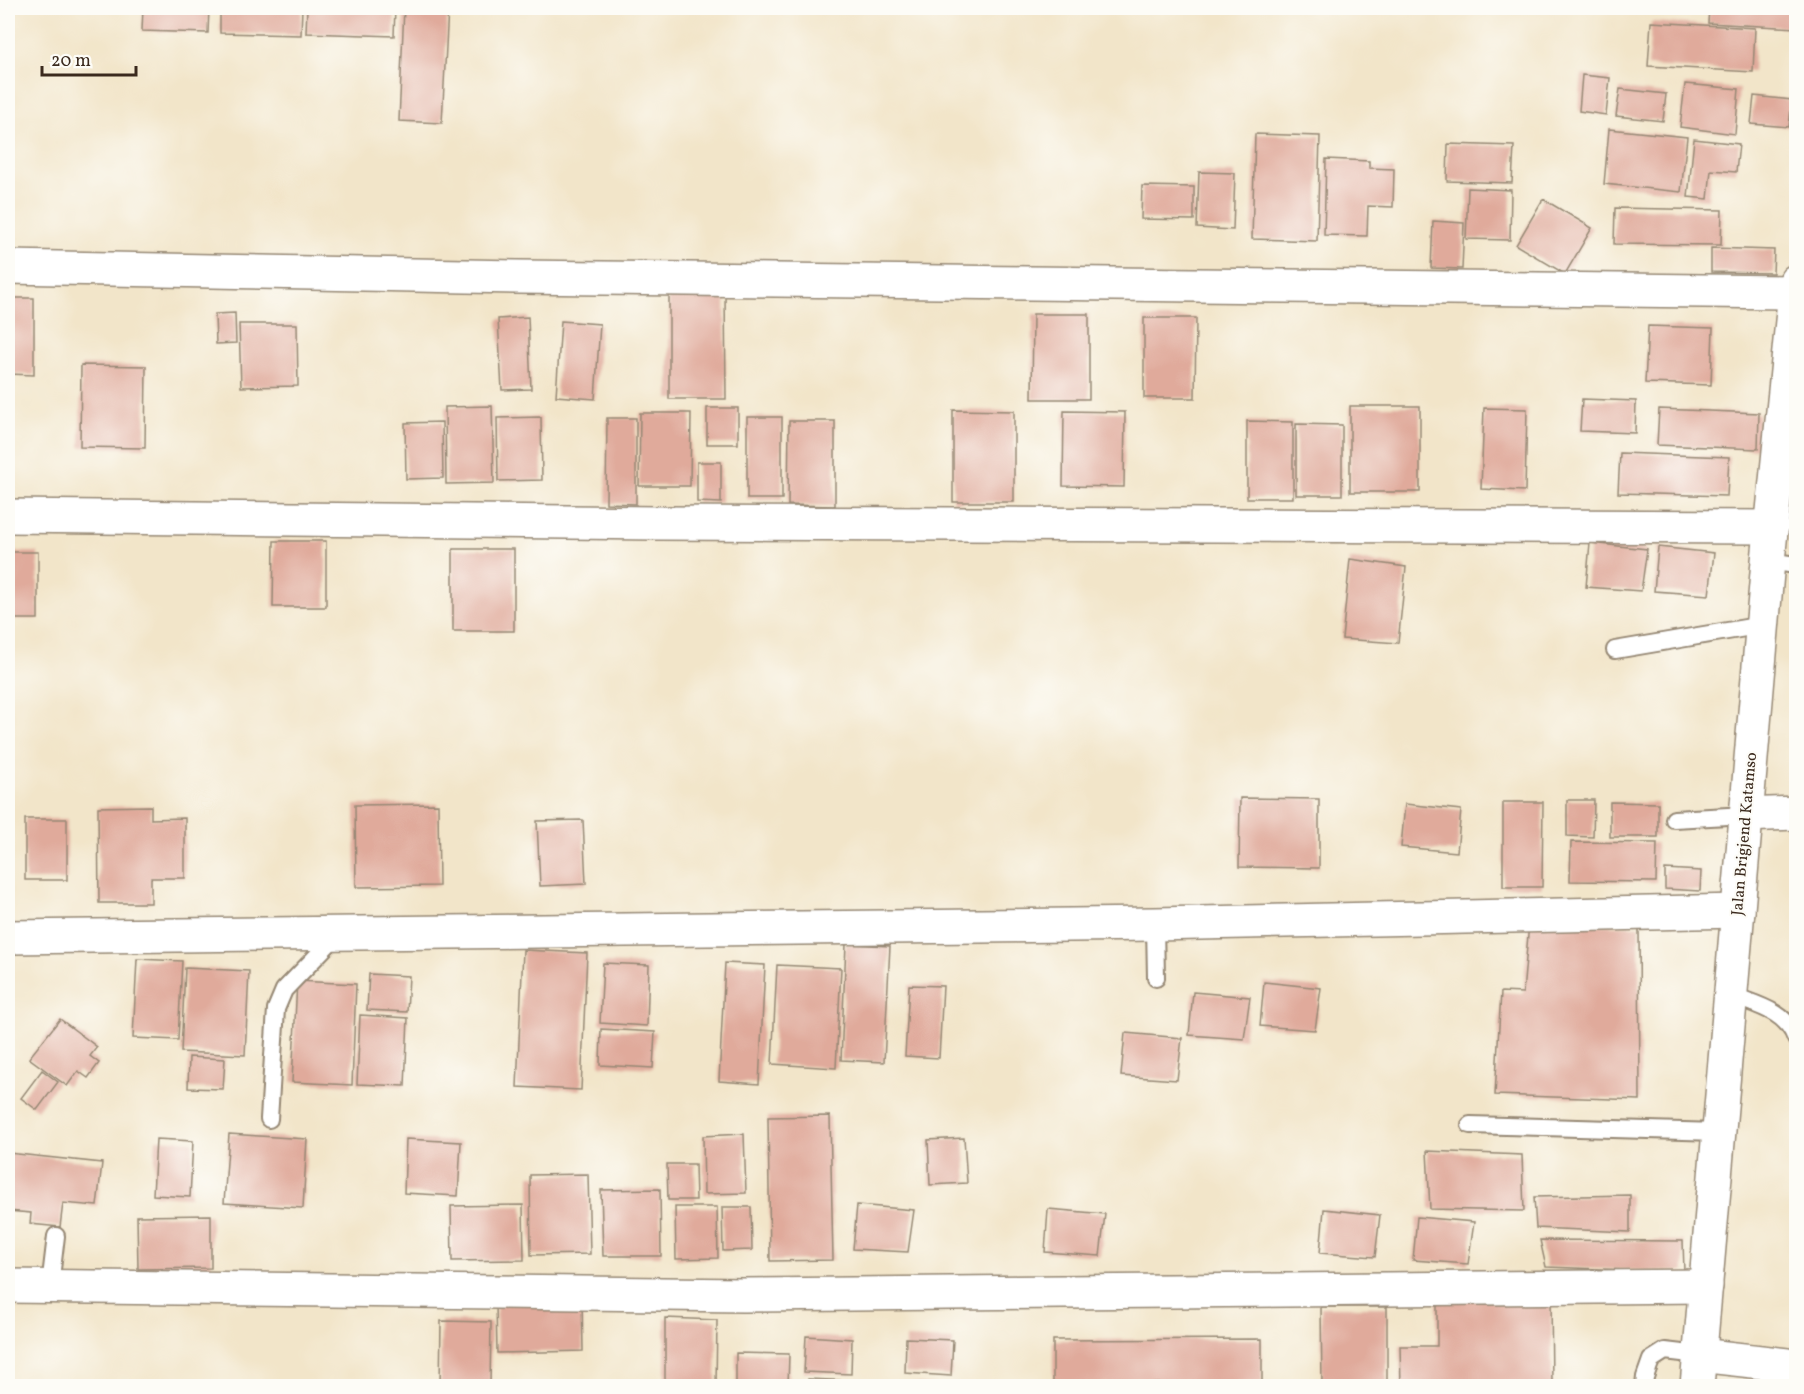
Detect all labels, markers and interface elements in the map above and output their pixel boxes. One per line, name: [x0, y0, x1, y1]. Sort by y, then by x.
scale bar: [42, 39, 136, 77]
text: 20 m: [51, 49, 91, 74]
street label: Jalan Brigjend Katamso: [1727, 751, 1763, 917]

